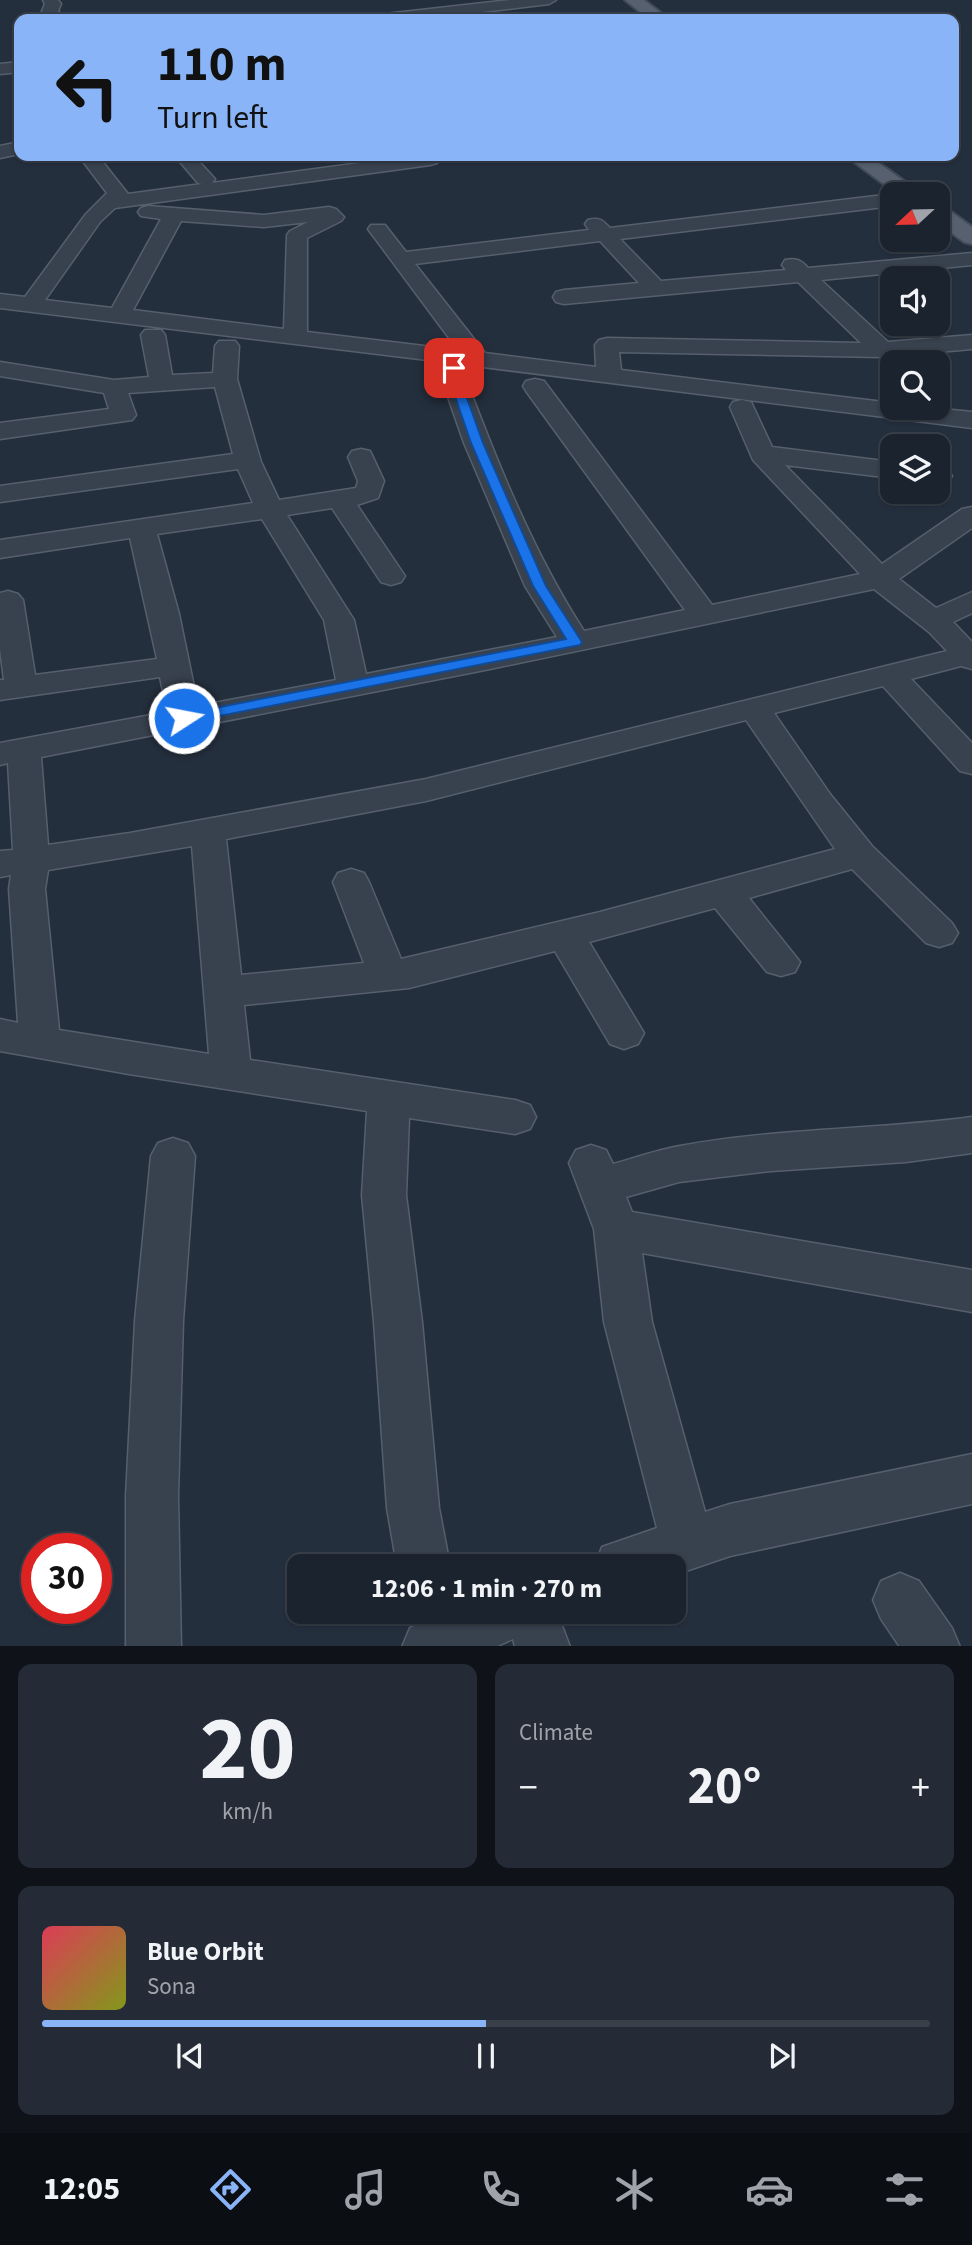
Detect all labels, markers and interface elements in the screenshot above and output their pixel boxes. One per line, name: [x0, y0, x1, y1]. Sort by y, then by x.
text: 110 m: [157, 30, 286, 100]
icon: left: [42, 42, 133, 133]
text: Turn left: [157, 95, 268, 141]
north arrow: [880, 182, 950, 252]
map controls: [880, 182, 950, 504]
button: sound: [880, 266, 950, 336]
pin: [424, 338, 484, 398]
icon: arrive: [435, 349, 473, 387]
button: search: [880, 350, 950, 420]
button: layers: [880, 434, 950, 504]
position arrow: [147, 681, 221, 755]
speed limit sign: 30: [21, 1533, 112, 1624]
text: 12:06 · 1 min · 270 m: [371, 1570, 602, 1607]
text: 20: [199, 1685, 296, 1814]
text: Climate: [519, 1716, 593, 1749]
text: 20°: [688, 1750, 761, 1824]
text: −: [519, 1761, 538, 1815]
text: +: [911, 1761, 930, 1815]
text: km/h: [222, 1795, 273, 1828]
text: Blue Orbit: [147, 1933, 264, 1970]
text: Sona: [147, 1970, 196, 2003]
icon: previous: [171, 2037, 209, 2075]
icon: pause: [467, 2037, 505, 2075]
icon: next: [763, 2037, 801, 2075]
icon: directions: [206, 2165, 255, 2214]
icon: music: [341, 2165, 390, 2214]
icon: phone: [476, 2165, 525, 2214]
icon: climate: [610, 2165, 659, 2214]
icon: car: [745, 2165, 794, 2214]
icon: filters: [880, 2165, 929, 2214]
text: 12:05: [43, 2166, 120, 2212]

